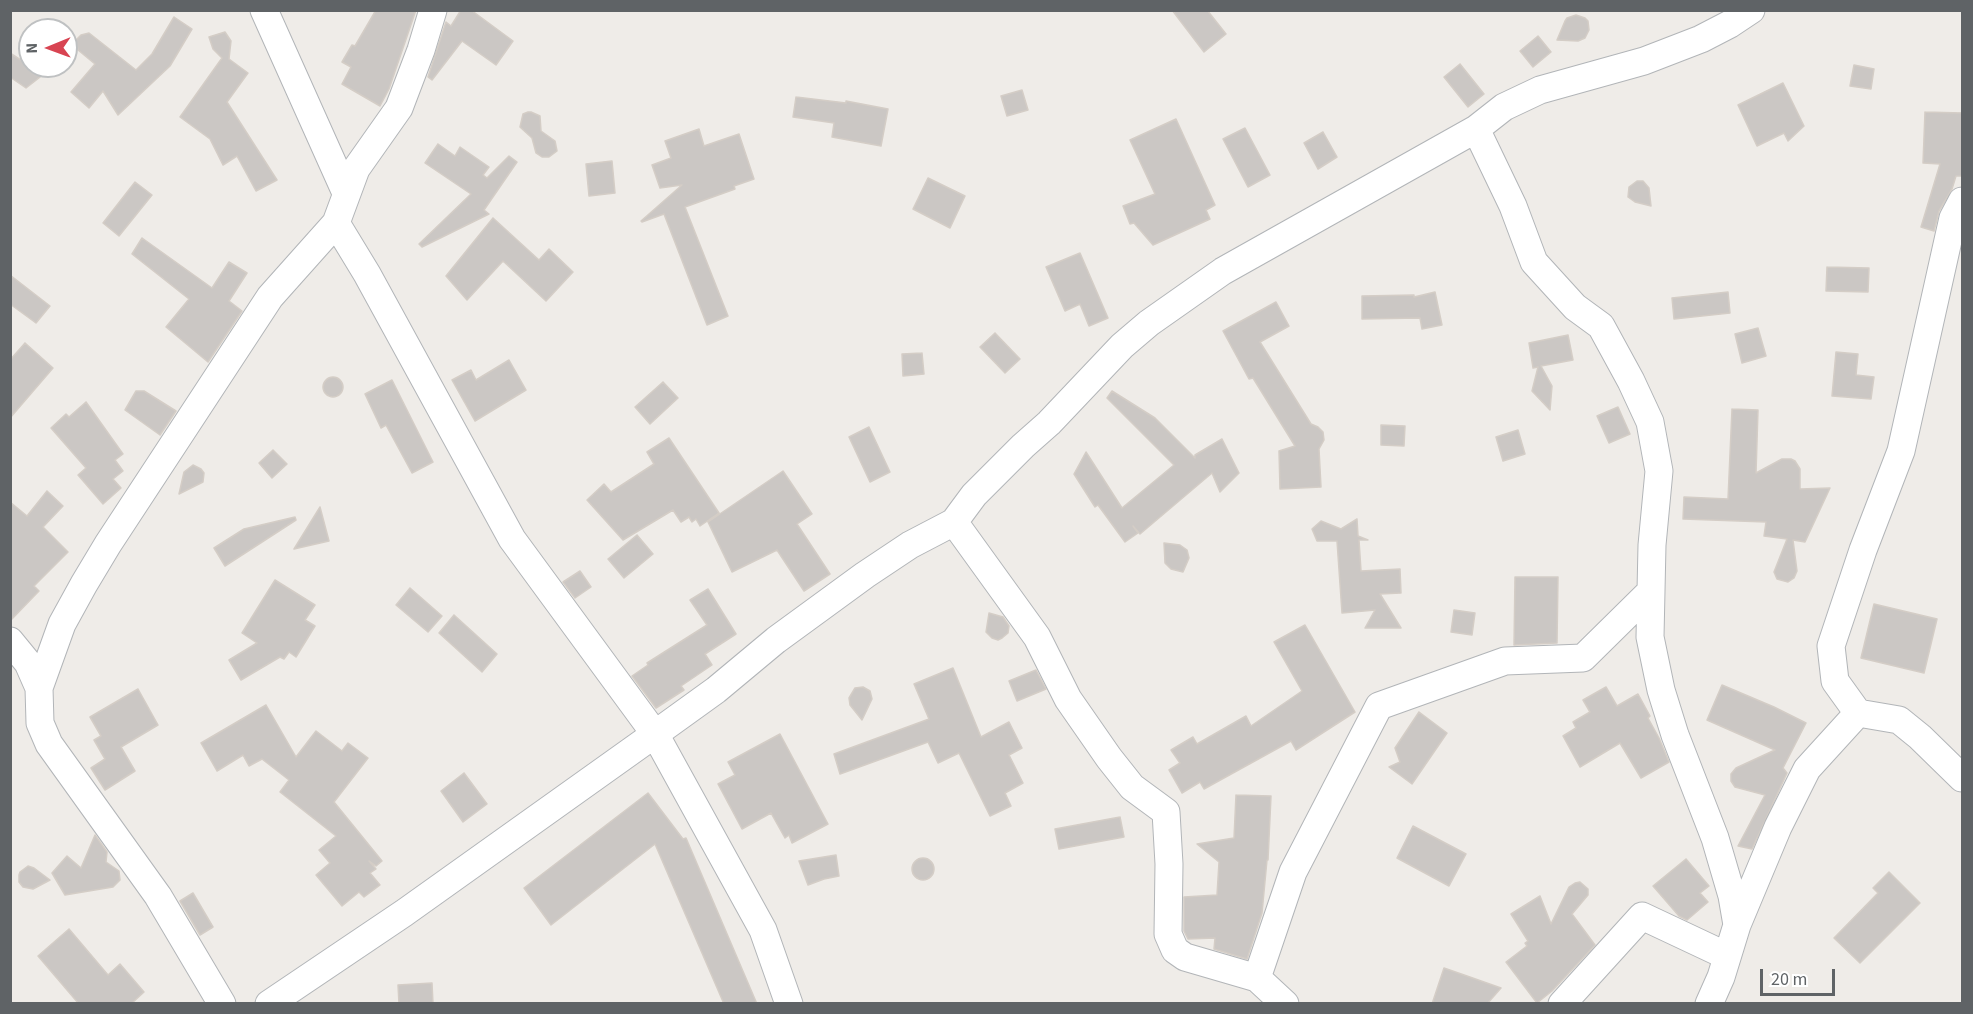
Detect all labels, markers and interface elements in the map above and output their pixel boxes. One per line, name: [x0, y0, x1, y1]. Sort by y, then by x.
north arrow: [18, 18, 78, 78]
text: N: [21, 43, 43, 54]
scale bar: [1763, 957, 1838, 995]
text: 20 m: [1771, 967, 1807, 992]

